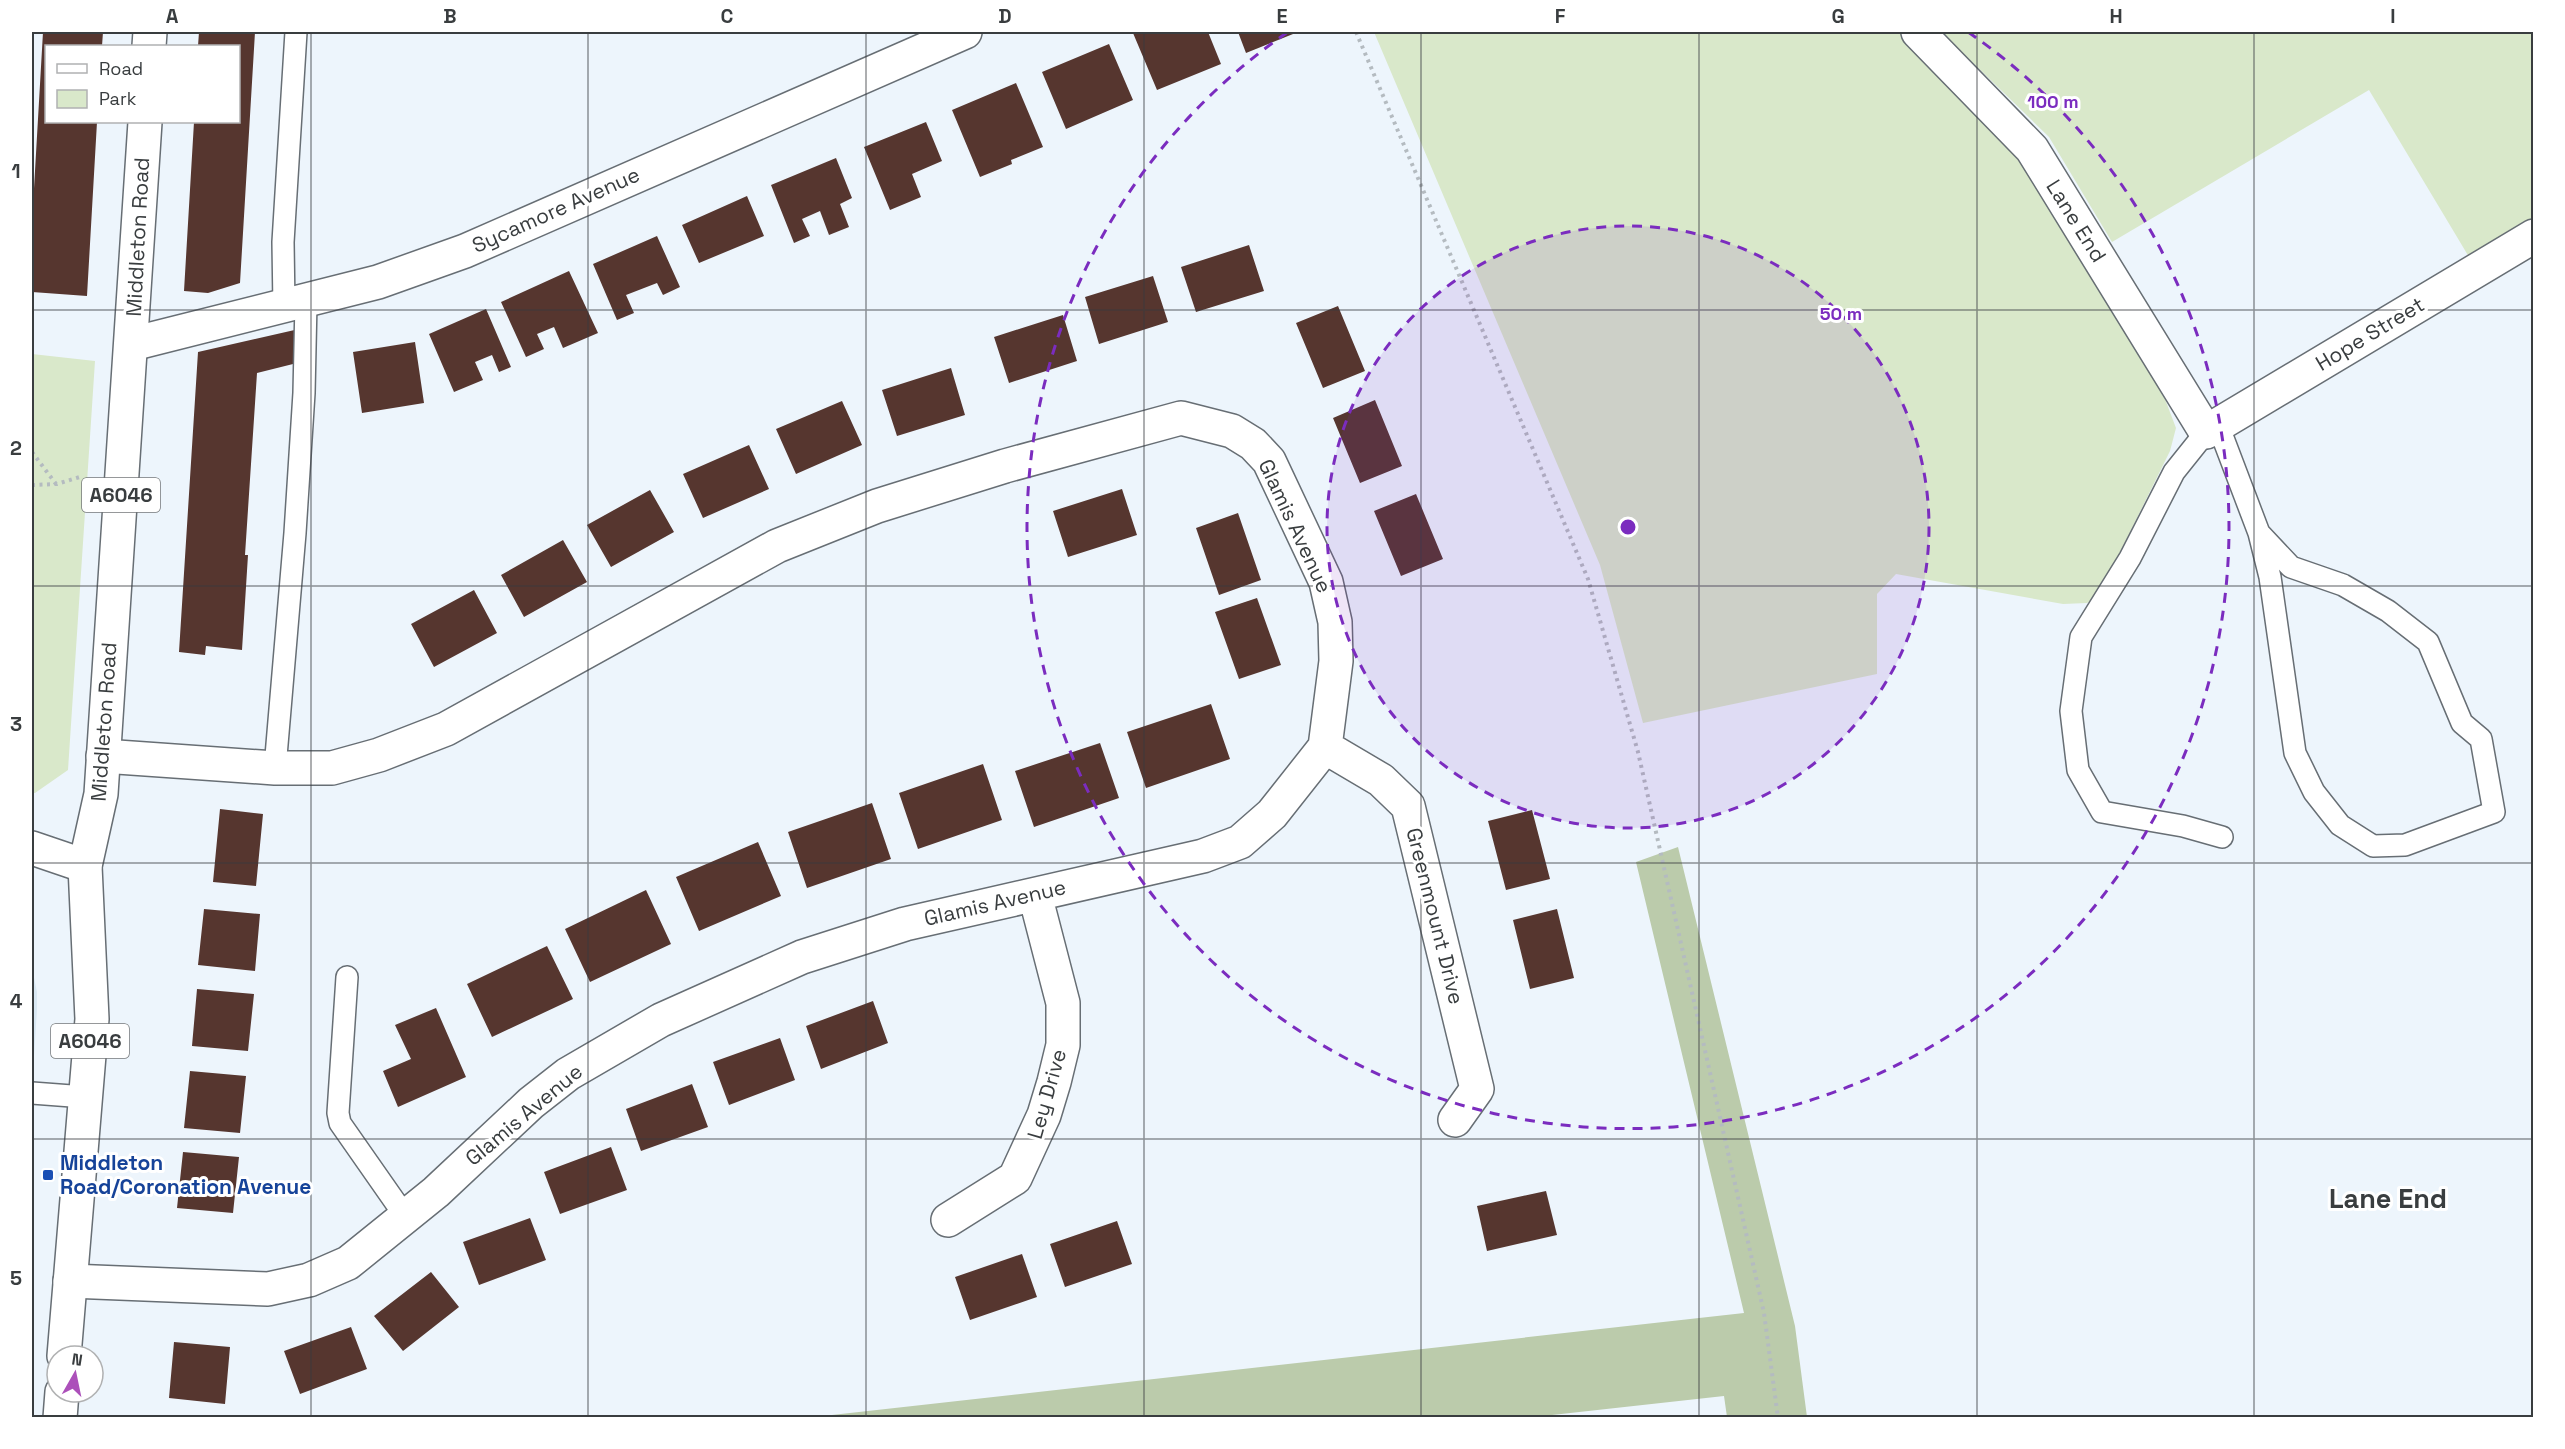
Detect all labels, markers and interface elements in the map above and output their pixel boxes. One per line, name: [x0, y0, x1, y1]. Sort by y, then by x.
text: A: [166, 3, 179, 29]
text: B: [443, 3, 457, 29]
text: C: [721, 3, 734, 29]
text: D: [998, 3, 1012, 29]
text: E: [1276, 3, 1288, 29]
text: F: [1555, 3, 1566, 29]
text: G: [1831, 3, 1845, 29]
text: H: [2109, 3, 2123, 29]
text: I: [2390, 3, 2396, 29]
legend: [45, 45, 240, 123]
text: Road: [99, 57, 143, 80]
text: Park: [99, 87, 137, 110]
text: 100 m: [2027, 90, 2079, 113]
street label: Middleton Road: [120, 157, 155, 317]
text: 1: [11, 158, 21, 184]
street label: Sycamore Avenue: [468, 160, 644, 259]
street label: Lane End: [2040, 174, 2112, 267]
street label: Hope Street: [2310, 291, 2429, 377]
text: 50 m: [1820, 302, 1862, 325]
text: 2: [10, 435, 22, 461]
street label: Glamis Avenue: [1253, 455, 1338, 597]
road number: A6046: [82, 478, 160, 512]
centre of rings: [1618, 517, 1638, 537]
street label: Middleton Road: [84, 641, 123, 803]
text: 3: [10, 711, 22, 737]
street label: Greenmount Drive: [1400, 825, 1470, 1007]
street label: Glamis Avenue: [921, 873, 1068, 932]
text: 4: [10, 988, 23, 1014]
road number: A6046: [51, 1024, 129, 1058]
street label: Ley Drive: [1021, 1046, 1072, 1142]
street label: Glamis Avenue: [460, 1058, 588, 1171]
place label: Middleton Road/Coronation Avenue: [60, 1149, 311, 1200]
marker: Middleton Road/Coronation Avenue: [41, 1168, 55, 1182]
district label: Lane End: [2329, 1181, 2447, 1216]
text: 5: [10, 1265, 22, 1291]
north arrow: [45, 1344, 105, 1404]
text: N: [70, 1348, 84, 1371]

